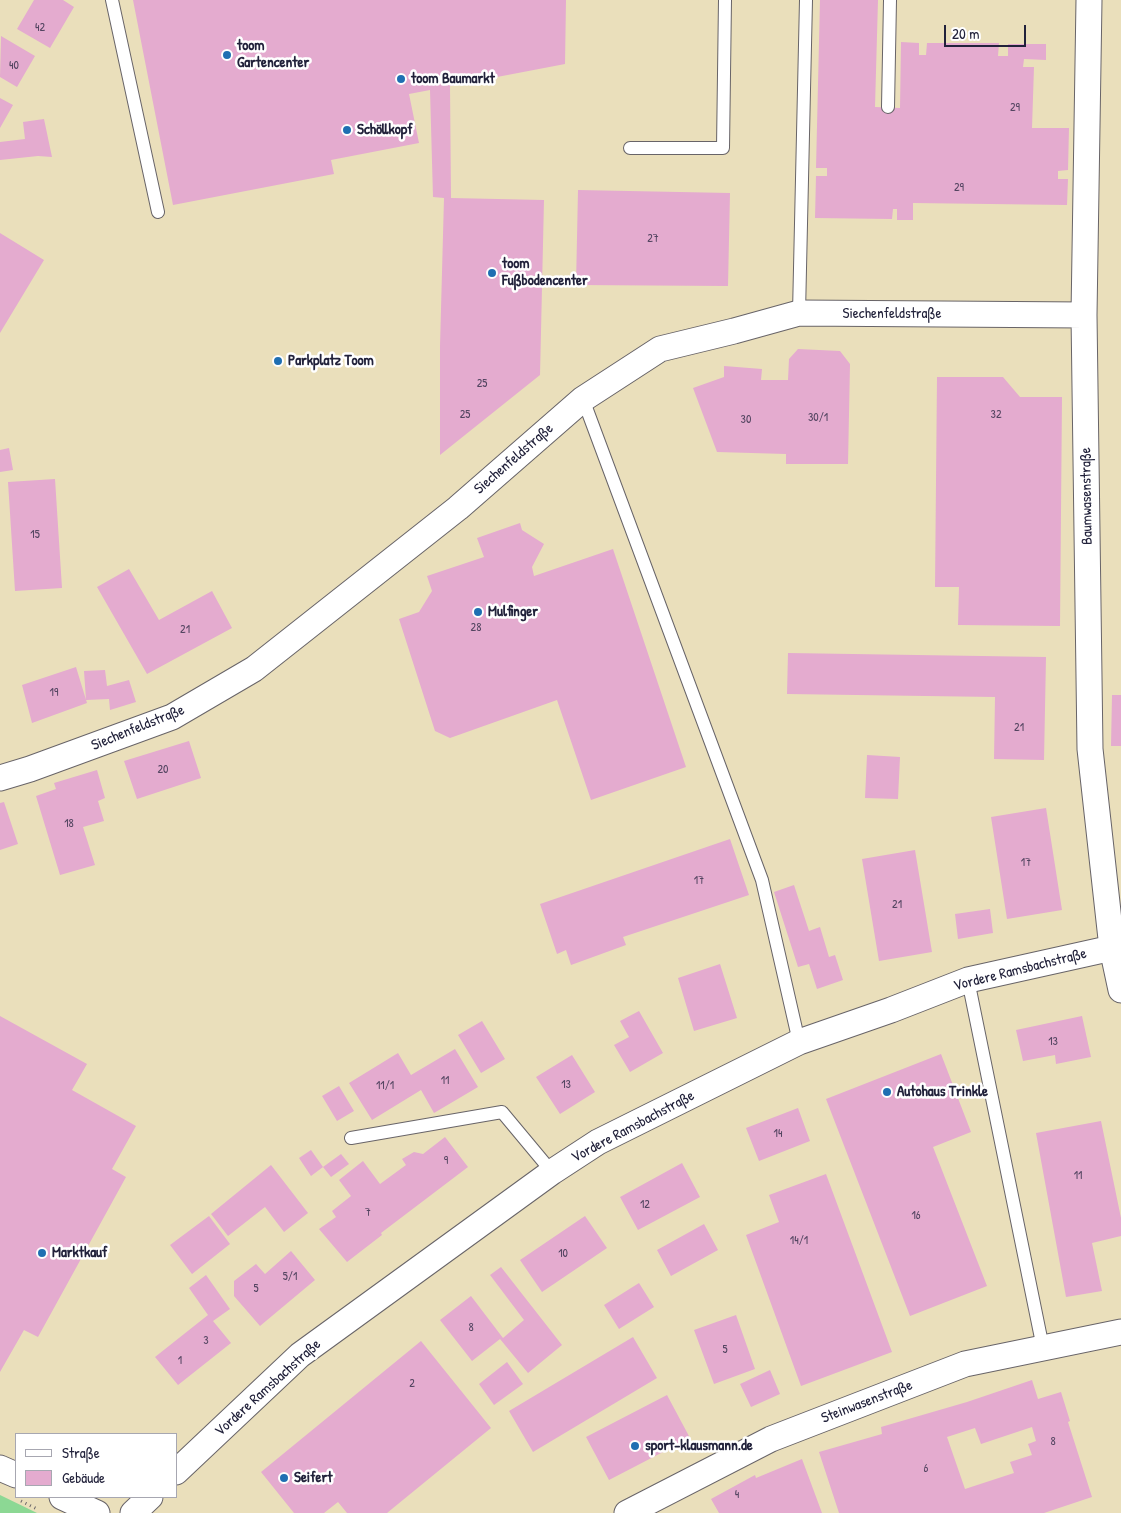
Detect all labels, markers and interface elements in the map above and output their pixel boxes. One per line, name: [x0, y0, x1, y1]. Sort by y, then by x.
scale bar: [946, 15, 1028, 47]
house number: 42: [35, 21, 45, 35]
text: 20 m: [952, 23, 979, 44]
place label: toom Gartencenter: [237, 37, 309, 72]
marker: toom Gartencenter: [221, 49, 233, 61]
house number: 40: [9, 59, 19, 73]
place label: toom Baumarkt: [411, 70, 495, 88]
marker: toom Baumarkt: [395, 73, 407, 85]
house number: 29: [1010, 101, 1020, 115]
place label: Schöllkopf: [357, 121, 413, 139]
marker: Schöllkopf: [341, 124, 353, 136]
house number: 29: [954, 181, 964, 195]
house number: 27: [647, 232, 659, 246]
place label: toom Fußbodencenter: [502, 255, 588, 290]
marker: toom Fußbodencenter: [486, 267, 498, 279]
street label: Siechenfeldstraße: [843, 305, 941, 323]
place label: Parkplatz Toom: [288, 352, 374, 370]
marker: Parkplatz Toom: [272, 355, 284, 367]
house number: 25: [477, 377, 487, 391]
house number: 25: [460, 408, 470, 422]
house number: 32: [991, 408, 1001, 422]
house number: 30/1: [808, 411, 828, 425]
house number: 30: [741, 413, 751, 427]
street label: Siechenfeldstraße: [471, 420, 557, 498]
street label: Baumwasenstraße: [1077, 447, 1097, 545]
house number: 15: [30, 528, 40, 542]
place label: Mulfinger: [488, 603, 538, 621]
marker: Mulfinger: [472, 606, 484, 618]
house number: 28: [471, 621, 481, 635]
house number: 21: [180, 623, 190, 637]
house number: 19: [50, 686, 58, 700]
street label: Siechenfeldstraße: [89, 701, 187, 755]
house number: 21: [1014, 721, 1024, 735]
house number: 20: [158, 763, 168, 777]
house number: 18: [64, 817, 74, 831]
house number: 17: [1021, 856, 1031, 870]
house number: 17: [694, 874, 704, 888]
house number: 21: [892, 898, 902, 912]
street label: Vordere Ramsbachstraße: [952, 945, 1088, 995]
house number: 13: [1048, 1035, 1058, 1049]
house number: 11: [441, 1074, 449, 1088]
house number: 13: [561, 1078, 571, 1092]
house number: 11/1: [376, 1079, 394, 1093]
place label: Autohaus Trinkle: [897, 1083, 988, 1101]
marker: Autohaus Trinkle: [881, 1086, 893, 1098]
street label: Vordere Ramsbachstraße: [568, 1087, 698, 1167]
house number: 14: [774, 1127, 782, 1141]
house number: 9: [444, 1154, 448, 1168]
house number: 11: [1074, 1169, 1082, 1183]
house number: 12: [640, 1198, 650, 1212]
house number: 7: [365, 1206, 371, 1220]
house number: 16: [911, 1209, 921, 1223]
house number: 14/1: [790, 1234, 808, 1248]
place label: Marktkauf: [52, 1244, 107, 1262]
marker: Marktkauf: [36, 1247, 48, 1259]
house number: 10: [558, 1247, 568, 1261]
house number: 5/1: [283, 1270, 297, 1284]
house number: 5: [253, 1282, 259, 1296]
house number: 8: [468, 1321, 474, 1335]
house number: 3: [203, 1334, 209, 1348]
street label: Vordere Ramsbachstraße: [211, 1336, 325, 1440]
house number: 5: [722, 1343, 728, 1357]
house number: 1: [178, 1354, 182, 1368]
street label: Steinwasenstraße: [819, 1376, 915, 1428]
house number: 2: [409, 1377, 415, 1391]
legend: [15, 1433, 178, 1498]
house number: 8: [1050, 1435, 1056, 1449]
place label: sport-klausmann.de: [645, 1437, 753, 1455]
marker: sport-klausmann.de: [629, 1440, 641, 1452]
text: Straße: [62, 1442, 100, 1463]
house number: 6: [924, 1462, 928, 1476]
text: Gebäude: [62, 1467, 105, 1488]
place label: Seifert: [294, 1469, 333, 1487]
marker: Seifert: [278, 1472, 290, 1484]
house number: 4: [735, 1488, 739, 1502]

